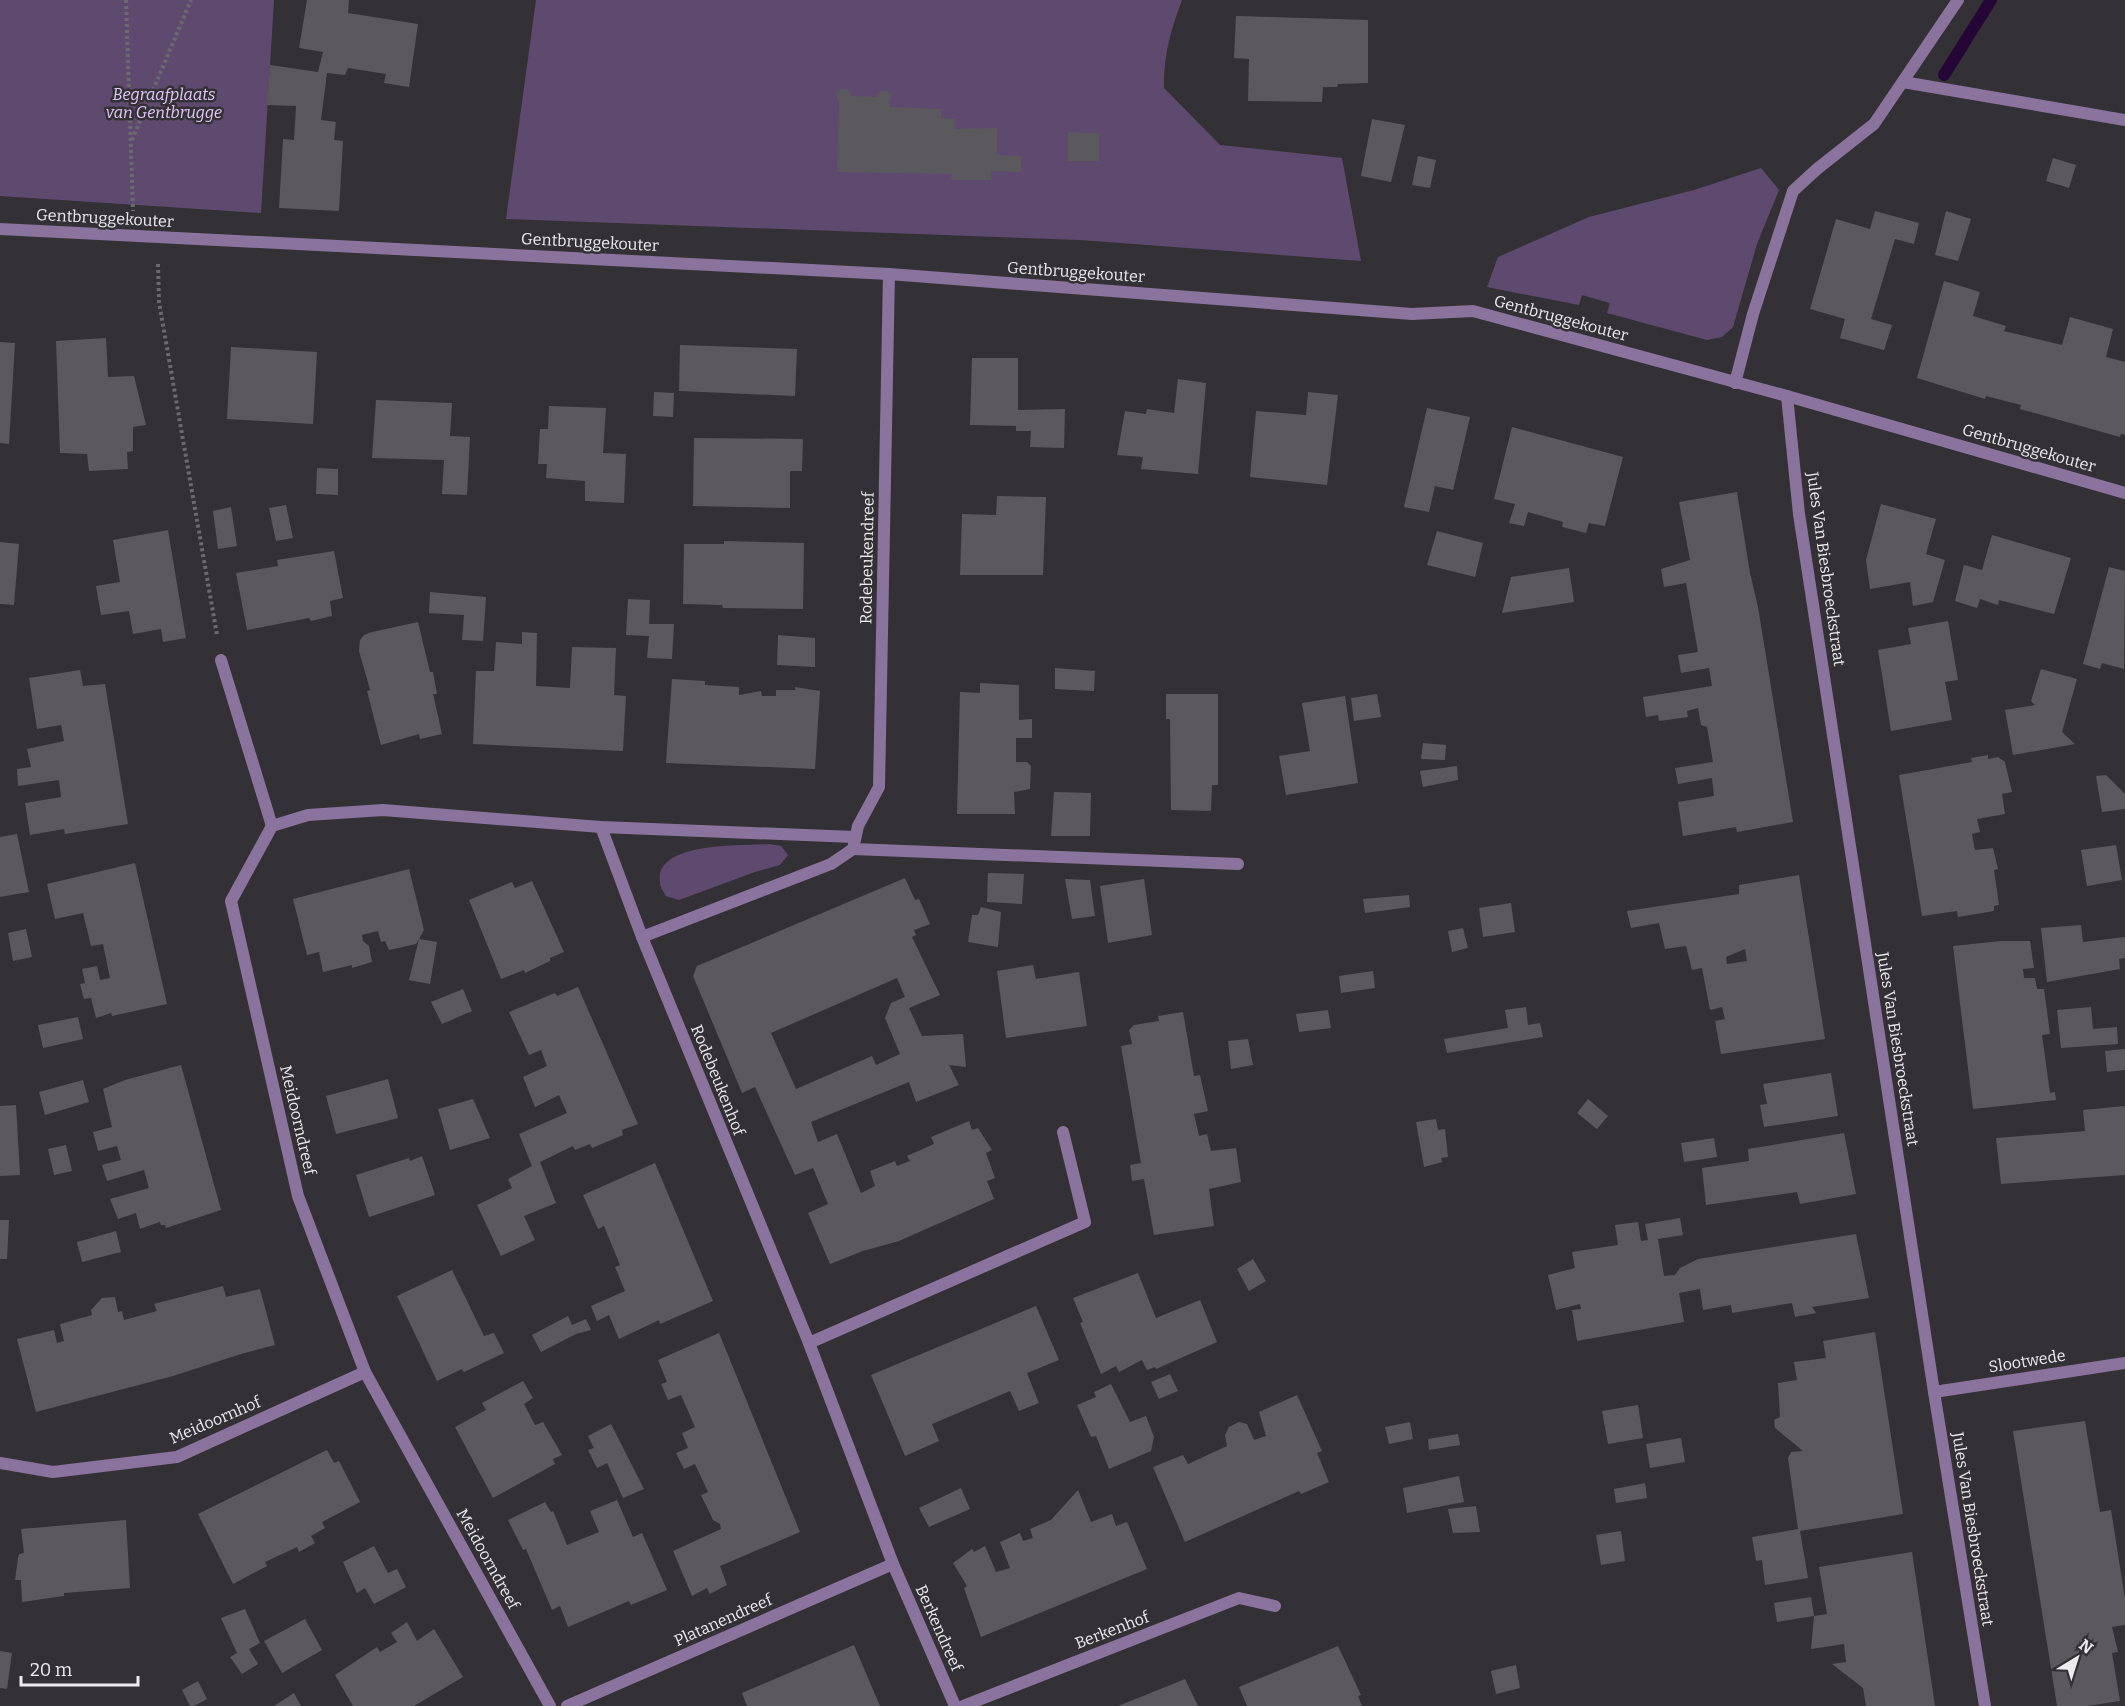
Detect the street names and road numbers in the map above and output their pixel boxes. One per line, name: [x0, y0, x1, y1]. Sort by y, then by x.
street label: Gentbruggekouter: [36, 205, 174, 231]
street label: Gentbruggekouter: [521, 229, 659, 255]
street label: Gentbruggekouter: [1006, 258, 1146, 286]
street label: Gentbruggekouter: [1492, 291, 1630, 345]
street label: Gentbruggekouter: [1960, 420, 2098, 476]
street label: Jules Van Biesbroeckstraat: [1803, 470, 1849, 668]
street label: Rodebeukendreef: [856, 490, 878, 624]
street label: Jules Van Biesbroeckstraat: [1873, 950, 1923, 1147]
street label: Rodebeukenhof: [687, 1022, 749, 1139]
street label: Meidoorndreef: [276, 1063, 320, 1178]
street label: Slootwede: [1987, 1346, 2067, 1376]
street label: Meidoornhof: [167, 1392, 265, 1448]
street label: Jules Van Biesbroeckstraat: [1948, 1430, 1998, 1627]
street label: Meidoorndreef: [453, 1506, 524, 1614]
street label: Berkendreef: [912, 1582, 967, 1675]
street label: Platanendreef: [671, 1589, 776, 1650]
street label: Berkenhof: [1072, 1607, 1153, 1653]

